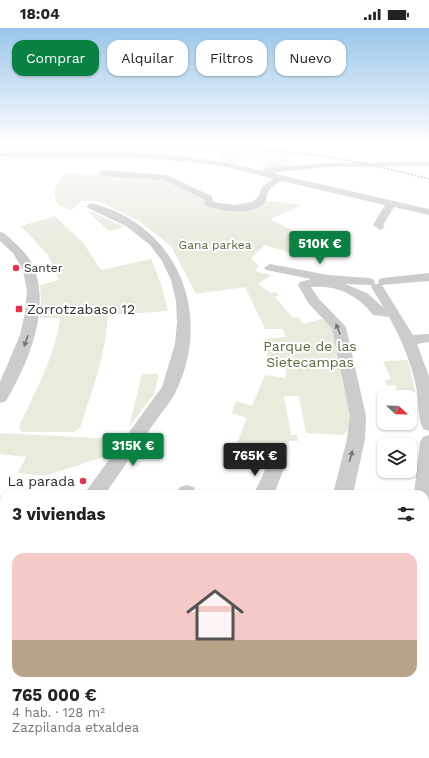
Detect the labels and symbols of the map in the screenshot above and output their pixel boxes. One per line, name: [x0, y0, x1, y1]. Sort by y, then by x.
pin: 510K €: [287, 231, 353, 265]
park label: Gana parkea: [178, 238, 252, 252]
place label: Santer: [24, 261, 63, 275]
marker: Santer: [11, 263, 21, 273]
place label: Zorrotzabaso 12: [27, 301, 135, 317]
marker: Zorrotzabaso 12: [14, 304, 24, 314]
one-way arrow: [335, 323, 341, 335]
one-way arrow: [23, 335, 29, 347]
park label: Parque de las Sietecampas: [263, 338, 357, 370]
north arrow: [377, 390, 417, 430]
pin: 315K €: [100, 433, 166, 467]
pin: 765K €: [222, 443, 288, 477]
one-way arrow: [349, 450, 355, 462]
place label: La parada: [7, 473, 75, 489]
marker: La parada: [78, 476, 88, 486]

